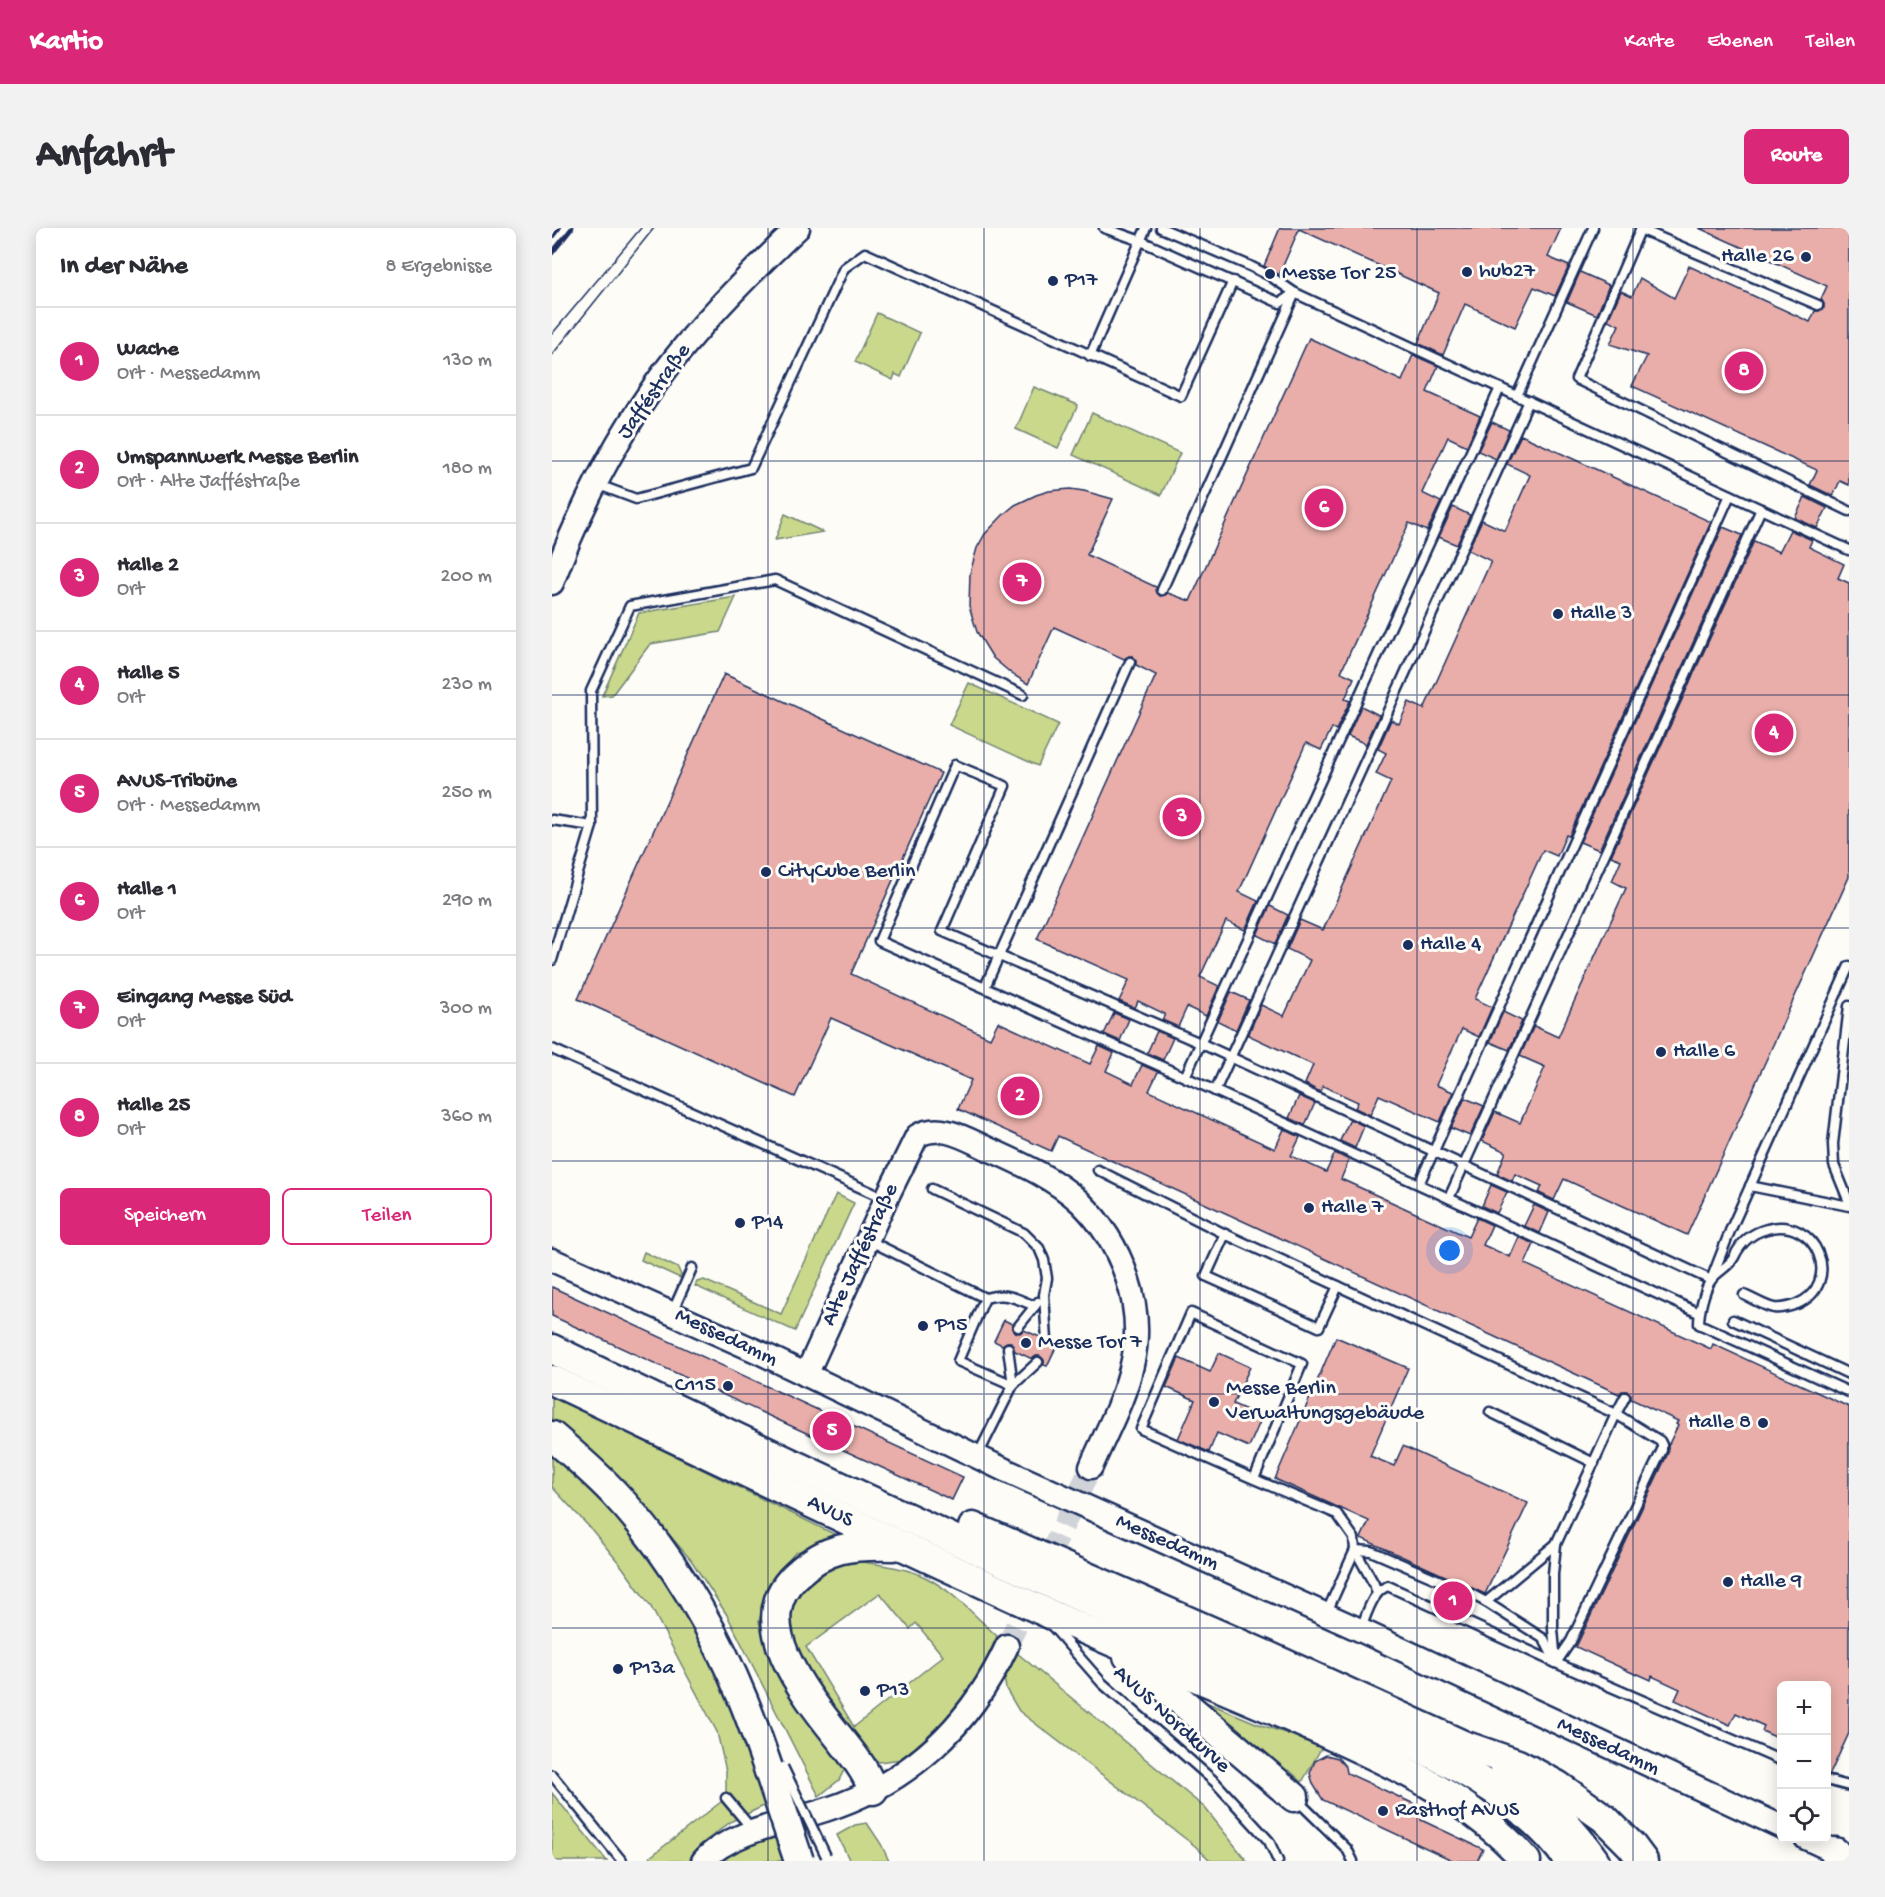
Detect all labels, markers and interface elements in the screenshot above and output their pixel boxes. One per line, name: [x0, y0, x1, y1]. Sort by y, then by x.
text: Kartio: [30, 26, 103, 59]
text: Karte: [1624, 30, 1674, 55]
text: Ebenen: [1707, 30, 1773, 55]
text: Teilen: [1806, 30, 1855, 55]
button: Route: [1744, 129, 1849, 184]
text: Anfahrt: [36, 132, 171, 181]
place label: Halle 26: [1721, 244, 1795, 270]
marker: Halle 26: [1799, 250, 1813, 264]
text: In der Nähe: [60, 252, 188, 283]
text: 8 Ergebnisse: [386, 256, 492, 279]
place label: hub27: [1479, 259, 1536, 285]
place label: Messe Tor 25: [1282, 261, 1397, 287]
marker: hub27: [1460, 265, 1474, 279]
marker: Messe Tor 25: [1263, 267, 1277, 281]
place label: P17: [1064, 268, 1098, 294]
marker: P17: [1046, 274, 1060, 288]
text: Wache: [117, 337, 179, 363]
street label: Jafféstraße: [613, 339, 698, 445]
pin: 8: [1724, 348, 1764, 394]
text: 1: [75, 350, 84, 373]
text: 130 m: [443, 350, 492, 373]
text: Ort · Messedamm: [117, 363, 261, 386]
text: Umspannwerk Messe Berlin: [117, 445, 358, 471]
text: 2: [75, 458, 84, 481]
text: 180 m: [443, 458, 492, 481]
text: Ort · Alte Jafféstraße: [117, 471, 300, 494]
pin: 6: [1304, 486, 1344, 530]
text: Halle 2: [117, 553, 179, 579]
pin: 7: [1002, 560, 1042, 604]
text: 3: [74, 566, 85, 589]
text: 200 m: [441, 566, 492, 589]
text: Ort: [117, 579, 144, 602]
place label: Halle 3: [1570, 601, 1632, 627]
marker: Halle 3: [1551, 607, 1565, 621]
text: Halle 5: [117, 661, 180, 687]
text: 4: [75, 674, 84, 697]
text: 230 m: [442, 674, 492, 697]
text: Ort: [117, 687, 144, 710]
pin: 4: [1754, 710, 1794, 756]
text: AVUS-Tribüne: [117, 769, 237, 795]
text: 5: [74, 782, 85, 805]
text: 250 m: [441, 782, 492, 805]
pin: 3: [1162, 794, 1202, 840]
text: Ort · Messedamm: [117, 795, 261, 818]
place label: CityCube Berlin: [778, 859, 916, 885]
marker: CityCube Berlin: [759, 865, 773, 879]
text: Halle 1: [117, 877, 177, 903]
text: 6: [74, 890, 85, 913]
text: 290 m: [442, 890, 492, 913]
text: Ort: [117, 903, 144, 926]
place label: Halle 4: [1420, 932, 1482, 958]
marker: Halle 4: [1401, 938, 1415, 952]
text: Eingang Messe Süd: [117, 985, 292, 1011]
text: 7: [74, 998, 85, 1021]
text: 300 m: [440, 998, 492, 1021]
text: Ort: [117, 1011, 144, 1034]
place label: Halle 6: [1673, 1039, 1736, 1065]
marker: Halle 6: [1654, 1045, 1668, 1059]
pin: 2: [1000, 1074, 1040, 1118]
text: Halle 25: [117, 1093, 190, 1119]
text: 8: [74, 1106, 85, 1129]
text: 360 m: [441, 1106, 492, 1129]
text: Ort: [117, 1119, 144, 1142]
street label: Alte Jafféstraße: [817, 1179, 906, 1330]
button: Speichern: [60, 1188, 270, 1245]
button: Teilen: [282, 1188, 492, 1245]
place label: Halle 7: [1321, 1195, 1384, 1221]
marker: Halle 7: [1302, 1201, 1316, 1215]
place label: P14: [751, 1210, 784, 1236]
marker: P14: [733, 1216, 747, 1230]
your location: [1435, 1236, 1464, 1265]
street label: Messedamm: [670, 1303, 782, 1373]
place label: P15: [934, 1313, 968, 1339]
marker: P15: [916, 1319, 930, 1333]
place label: Messe Tor 7: [1038, 1330, 1142, 1356]
marker: Messe Tor 7: [1019, 1336, 1033, 1350]
place label: C115: [675, 1373, 716, 1399]
place label: Messe Berlin Verwaltungsgebäude: [1225, 1376, 1425, 1427]
marker: C115: [721, 1379, 735, 1393]
marker: Messe Berlin Verwaltungsgebäude: [1207, 1395, 1221, 1409]
pin: 5: [812, 1408, 852, 1454]
place label: Halle 8: [1688, 1410, 1751, 1436]
marker: Halle 8: [1756, 1416, 1770, 1430]
street label: AVUS: [803, 1490, 858, 1535]
street label: Messedamm: [1111, 1509, 1223, 1578]
place label: Halle 9: [1740, 1569, 1802, 1595]
marker: Halle 9: [1721, 1575, 1735, 1589]
pin: 1: [1434, 1578, 1472, 1624]
place label: P13a: [629, 1656, 675, 1682]
street label: AVUS Nordkurve: [1107, 1661, 1235, 1780]
marker: P13a: [611, 1662, 625, 1676]
place label: P13: [876, 1678, 909, 1704]
map controls: [1777, 1681, 1831, 1843]
button: +: [1777, 1681, 1831, 1735]
marker: P13: [858, 1684, 872, 1698]
street label: Messedamm: [1552, 1712, 1664, 1782]
button: −: [1777, 1735, 1831, 1789]
button: locate: [1777, 1789, 1831, 1843]
place label: Rasthof AVUS: [1395, 1798, 1520, 1824]
marker: Rasthof AVUS: [1376, 1804, 1390, 1818]

